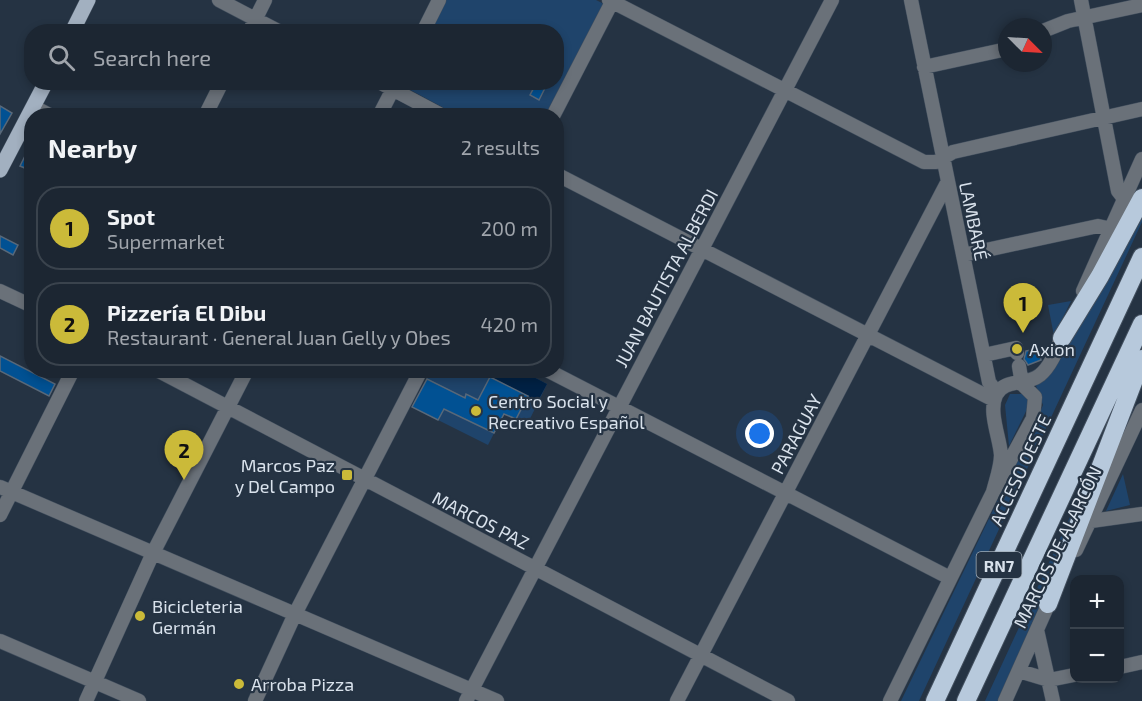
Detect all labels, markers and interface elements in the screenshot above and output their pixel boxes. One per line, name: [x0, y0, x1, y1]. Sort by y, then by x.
north arrow: [998, 18, 1052, 72]
search box: [24, 24, 564, 90]
icon: search: [45, 41, 78, 74]
text: Search here: [93, 44, 211, 70]
text: Nearby: [48, 132, 137, 163]
text: 2 results: [461, 135, 540, 159]
street label: LAMBARÉ: [955, 180, 993, 262]
street label: JUAN BAUTISTA ALBERDI: [610, 185, 722, 371]
text: Spot: [107, 203, 155, 229]
text: 1: [65, 216, 74, 240]
text: 200 m: [481, 216, 538, 240]
text: Supermarket: [107, 229, 225, 253]
pin: 1: [1004, 284, 1042, 333]
text: Pizzería El Dibu: [107, 299, 266, 325]
text: 2: [64, 312, 75, 336]
text: 420 m: [480, 312, 538, 336]
text: Restaurant · General Juan Gelly y Obes: [107, 325, 451, 349]
place label: Axion: [1029, 338, 1075, 360]
marker: Axion: [1010, 342, 1024, 356]
place label: Centro Social y Recreativo Español: [488, 390, 645, 433]
street label: PARAGUAY: [766, 390, 827, 478]
marker: Centro Social y Recreativo Español: [469, 404, 483, 418]
street label: ACCESO OESTE: [985, 411, 1055, 529]
your location: [745, 419, 774, 448]
pin: 2: [164, 430, 204, 480]
place label: Marcos Paz y Del Campo: [235, 454, 335, 497]
street label: MARCOS DE ALARCÓN: [1008, 462, 1106, 632]
marker: Marcos Paz y Del Campo: [340, 468, 354, 482]
street label: MARCOS PAZ: [429, 486, 533, 554]
road number: RN7: [976, 552, 1022, 578]
map controls: [1070, 575, 1124, 683]
button: +: [1070, 575, 1124, 629]
place label: Bicicleteria Germán: [152, 595, 243, 638]
marker: Bicicleteria Germán: [133, 609, 147, 623]
button: −: [1070, 629, 1124, 683]
place label: Arroba Pizza: [251, 673, 354, 695]
marker: Arroba Pizza: [232, 677, 246, 691]

